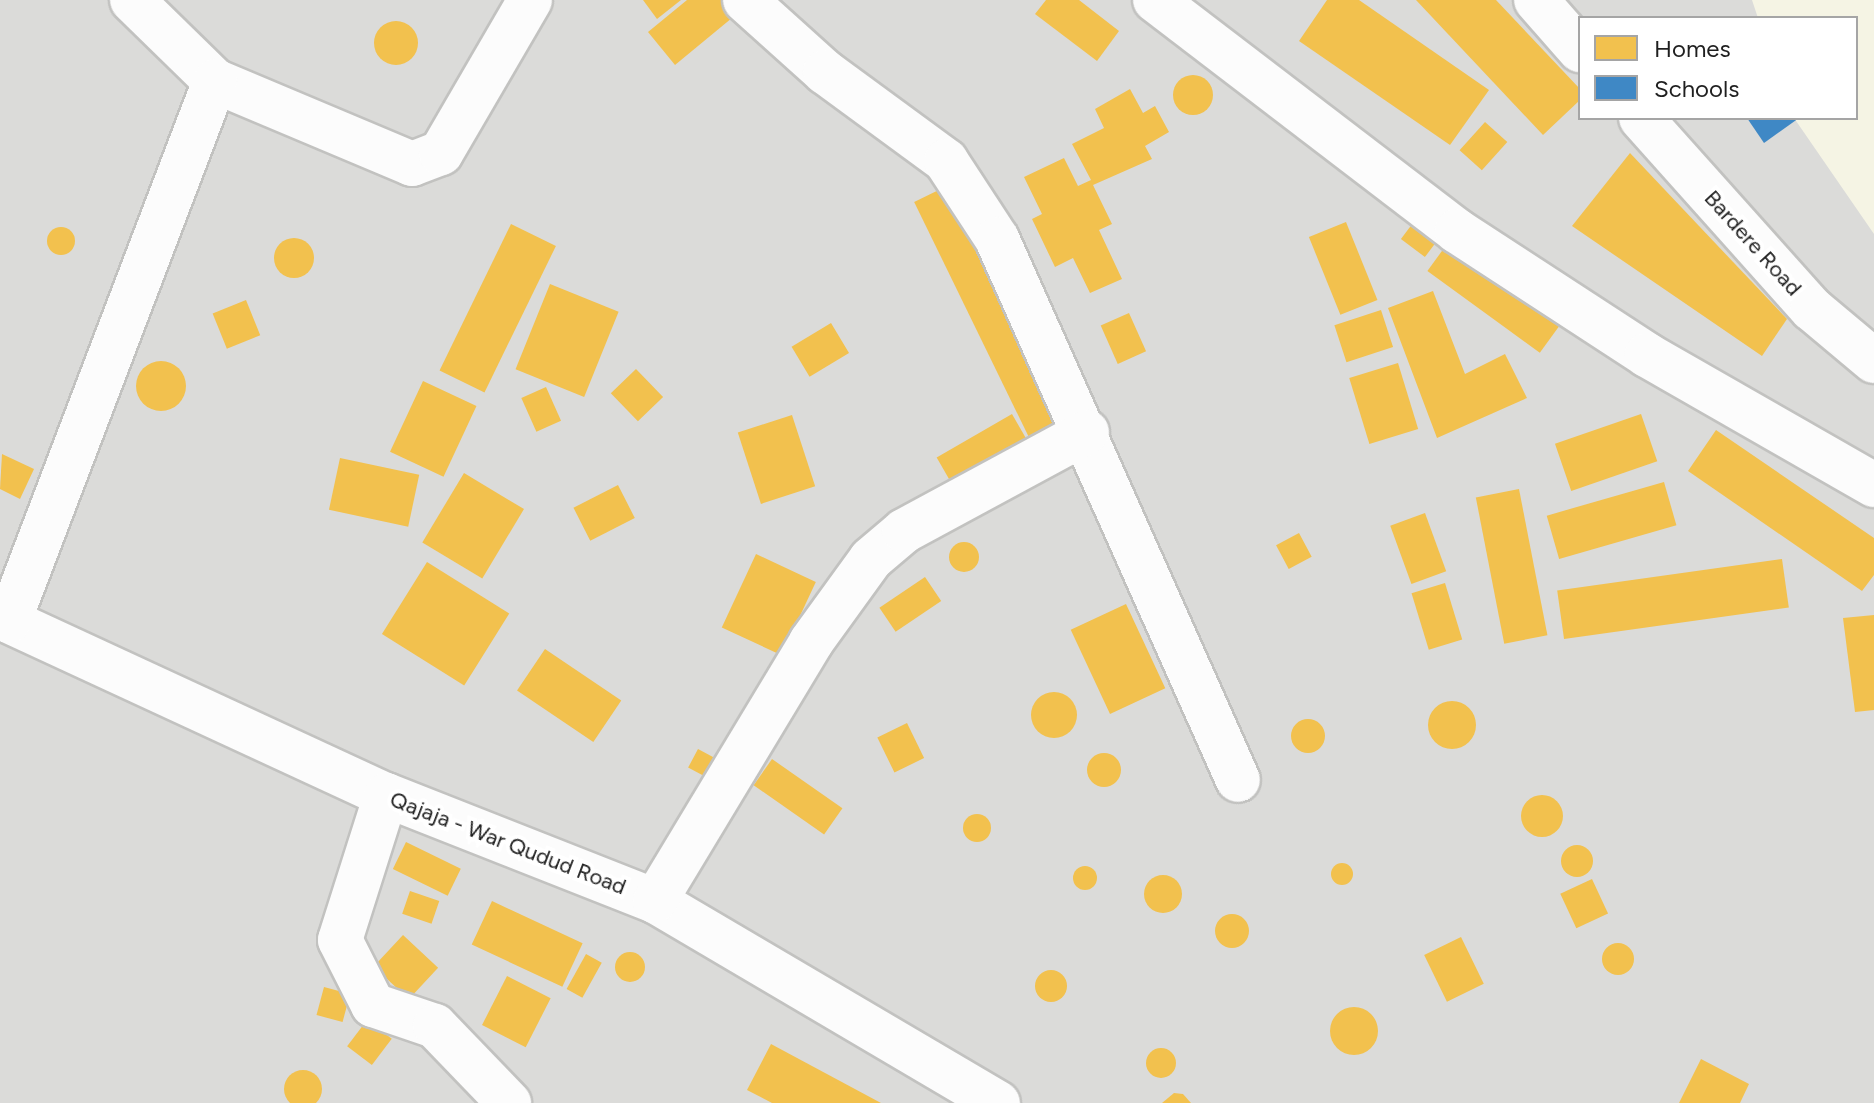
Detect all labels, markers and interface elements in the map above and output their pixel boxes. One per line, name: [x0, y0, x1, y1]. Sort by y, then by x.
legend: [1578, 16, 1858, 120]
text: Homes: [1654, 34, 1731, 63]
text: Schools: [1654, 74, 1739, 103]
street label: Bardere Road: [1699, 185, 1807, 301]
street label: Qajaja - War Qudud Road: [386, 786, 630, 900]

